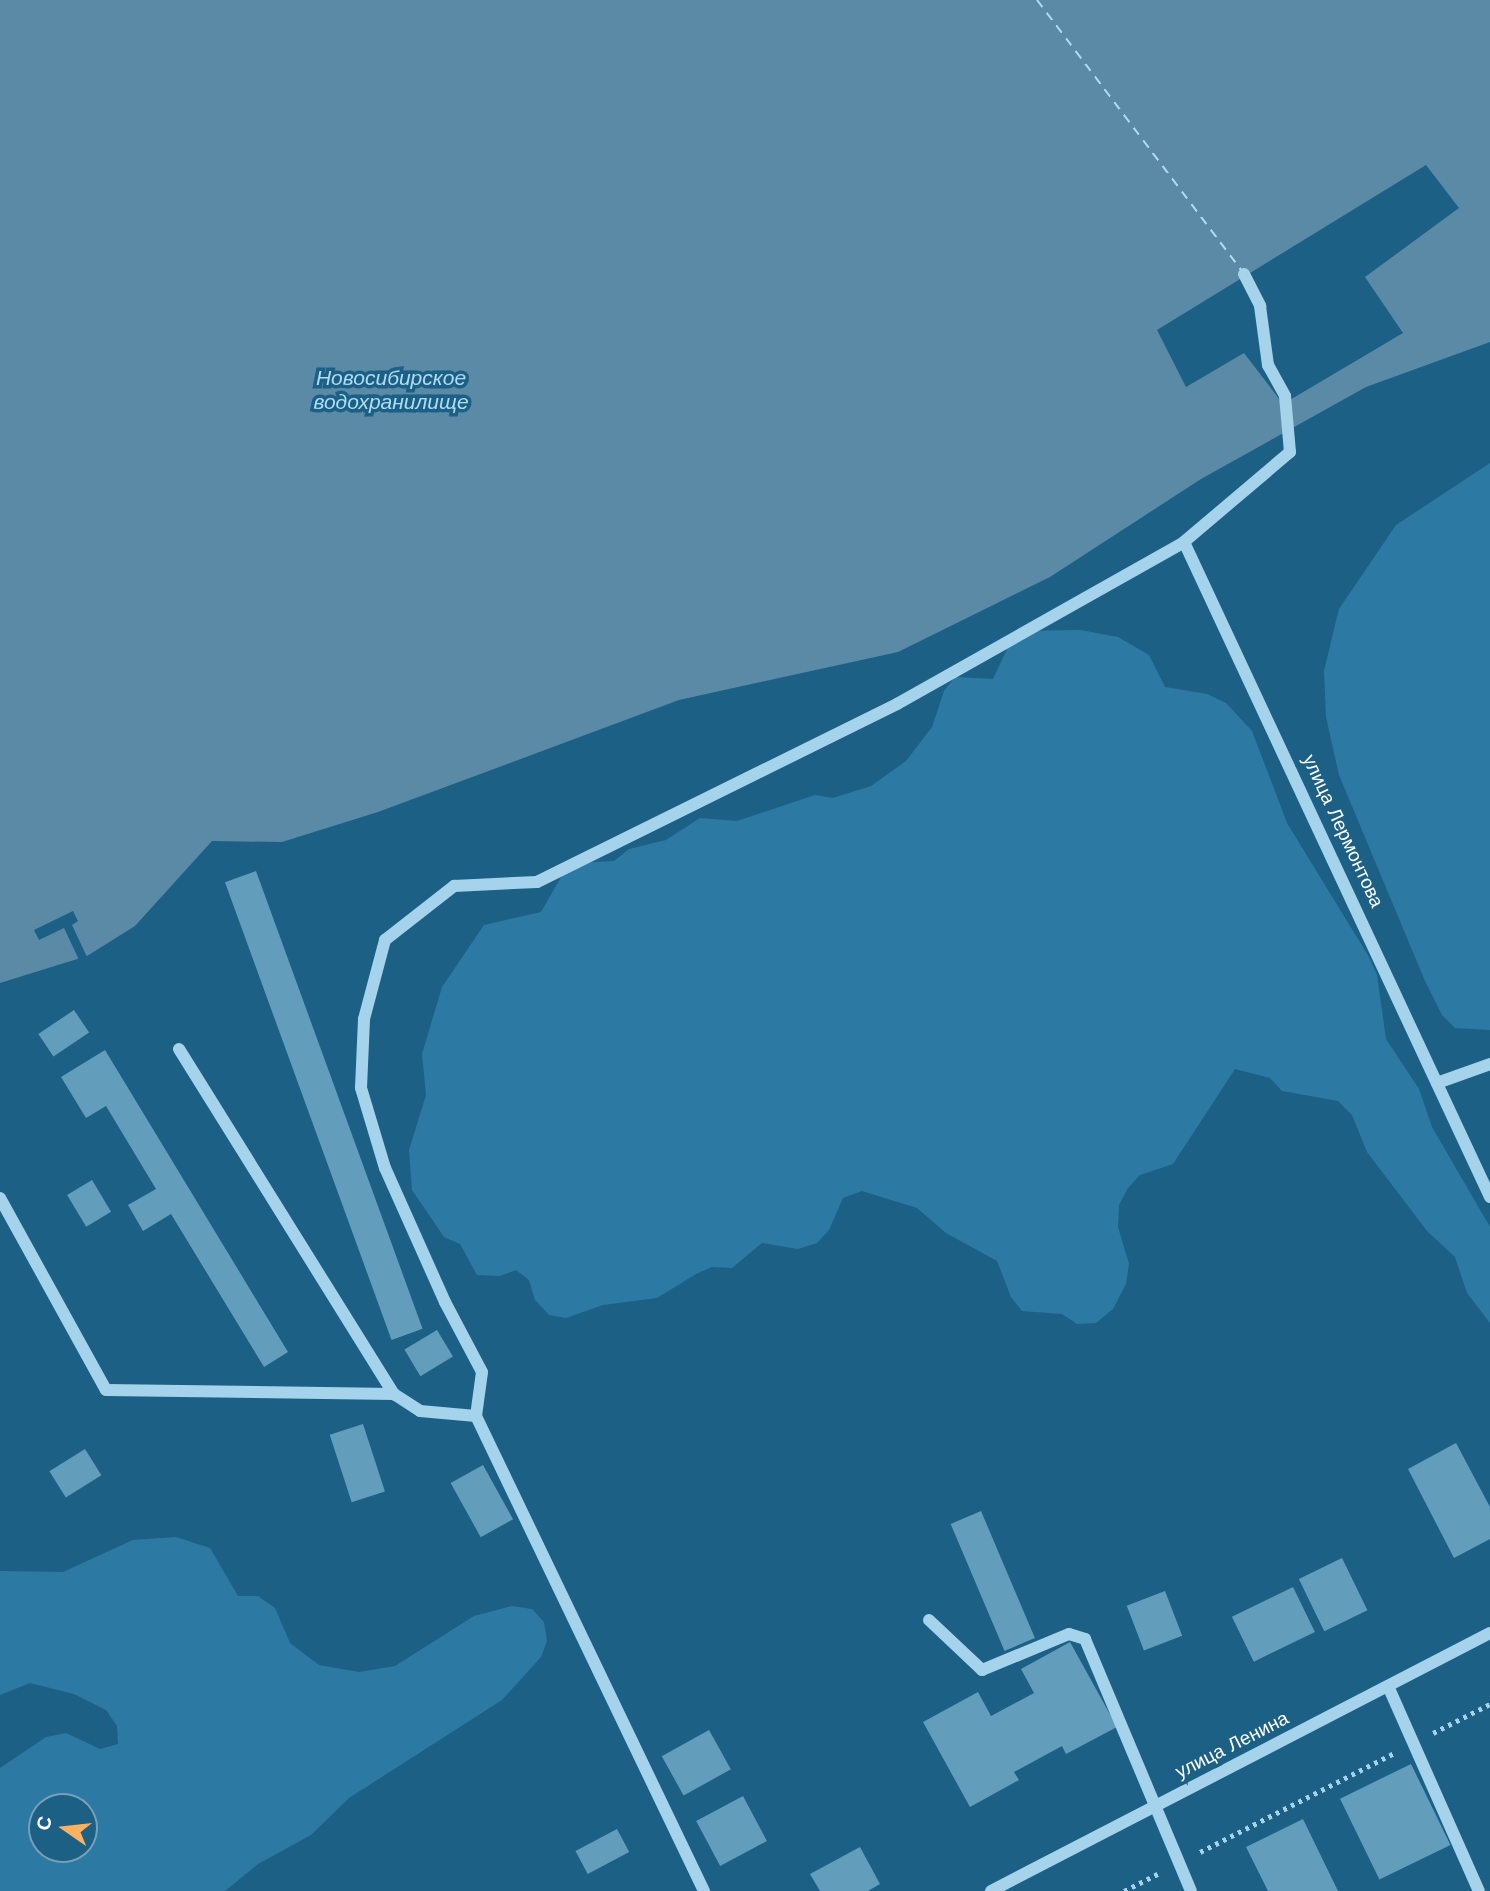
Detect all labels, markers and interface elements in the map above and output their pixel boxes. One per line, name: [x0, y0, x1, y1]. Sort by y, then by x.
water label: Новосибирское водохранилище: [313, 365, 469, 415]
street label: улица Лермонтова: [1298, 751, 1388, 911]
street label: улица Ленина: [1172, 1707, 1292, 1783]
north arrow: [28, 1793, 98, 1863]
text: С: [31, 1814, 57, 1833]

